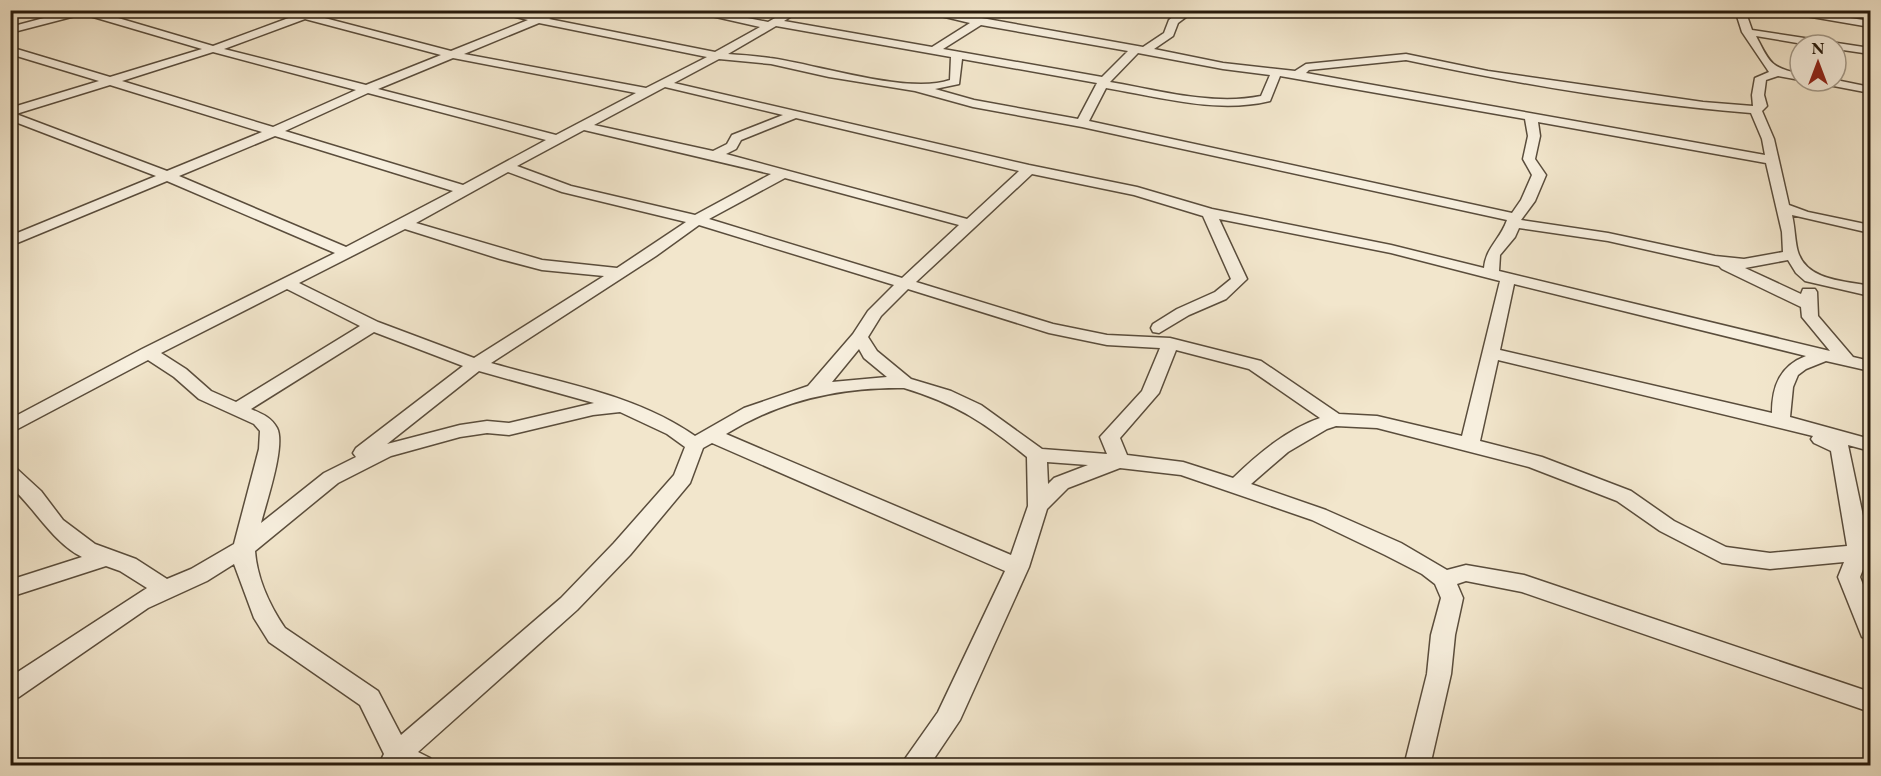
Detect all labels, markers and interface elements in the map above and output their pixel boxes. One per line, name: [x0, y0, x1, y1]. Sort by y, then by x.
north arrow: [1788, 33, 1848, 93]
text: N: [1812, 38, 1825, 59]

